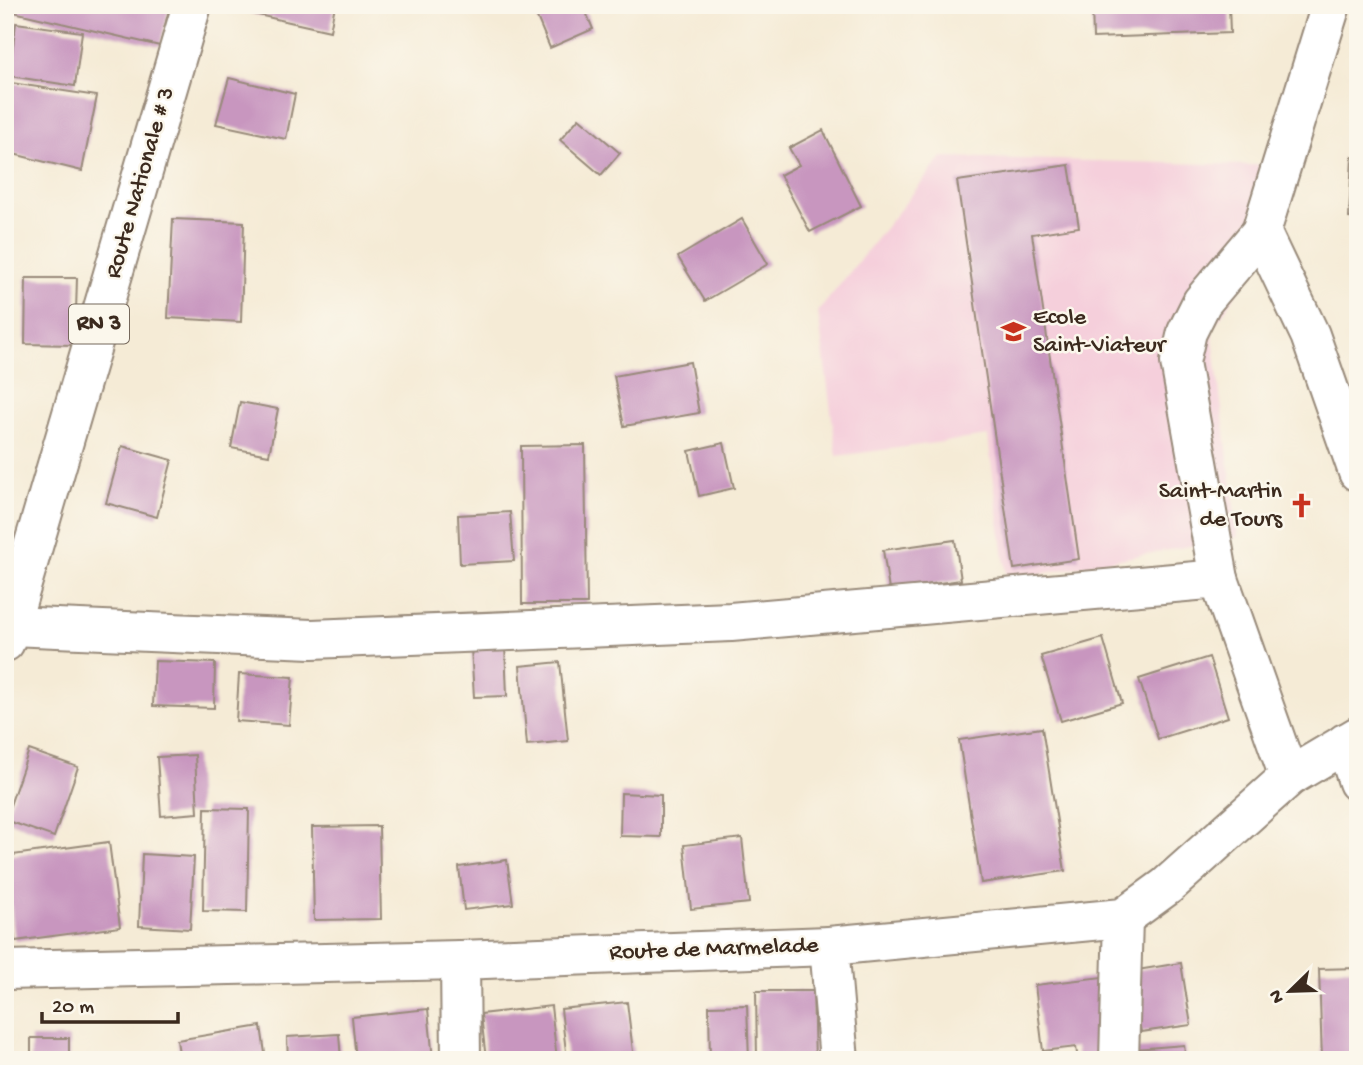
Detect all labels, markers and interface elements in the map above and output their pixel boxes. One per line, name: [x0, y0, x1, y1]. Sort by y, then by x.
street label: Route Nationale # 3: [100, 84, 182, 282]
road number: RN 3: [69, 304, 129, 344]
place label: Ecole Saint-Viateur: [1033, 304, 1168, 361]
school or university icon: Ecole Saint-Viateur: [999, 318, 1027, 346]
place label: Saint-Martin de Tours: [1159, 478, 1283, 535]
church icon: Saint-Martin de Tours: [1288, 492, 1316, 520]
street label: Route de Marmelade: [609, 932, 820, 968]
north arrow: [1254, 956, 1324, 1026]
scale bar: [42, 981, 178, 1025]
text: N: [1265, 986, 1291, 1006]
text: 20 m: [52, 996, 94, 1021]

